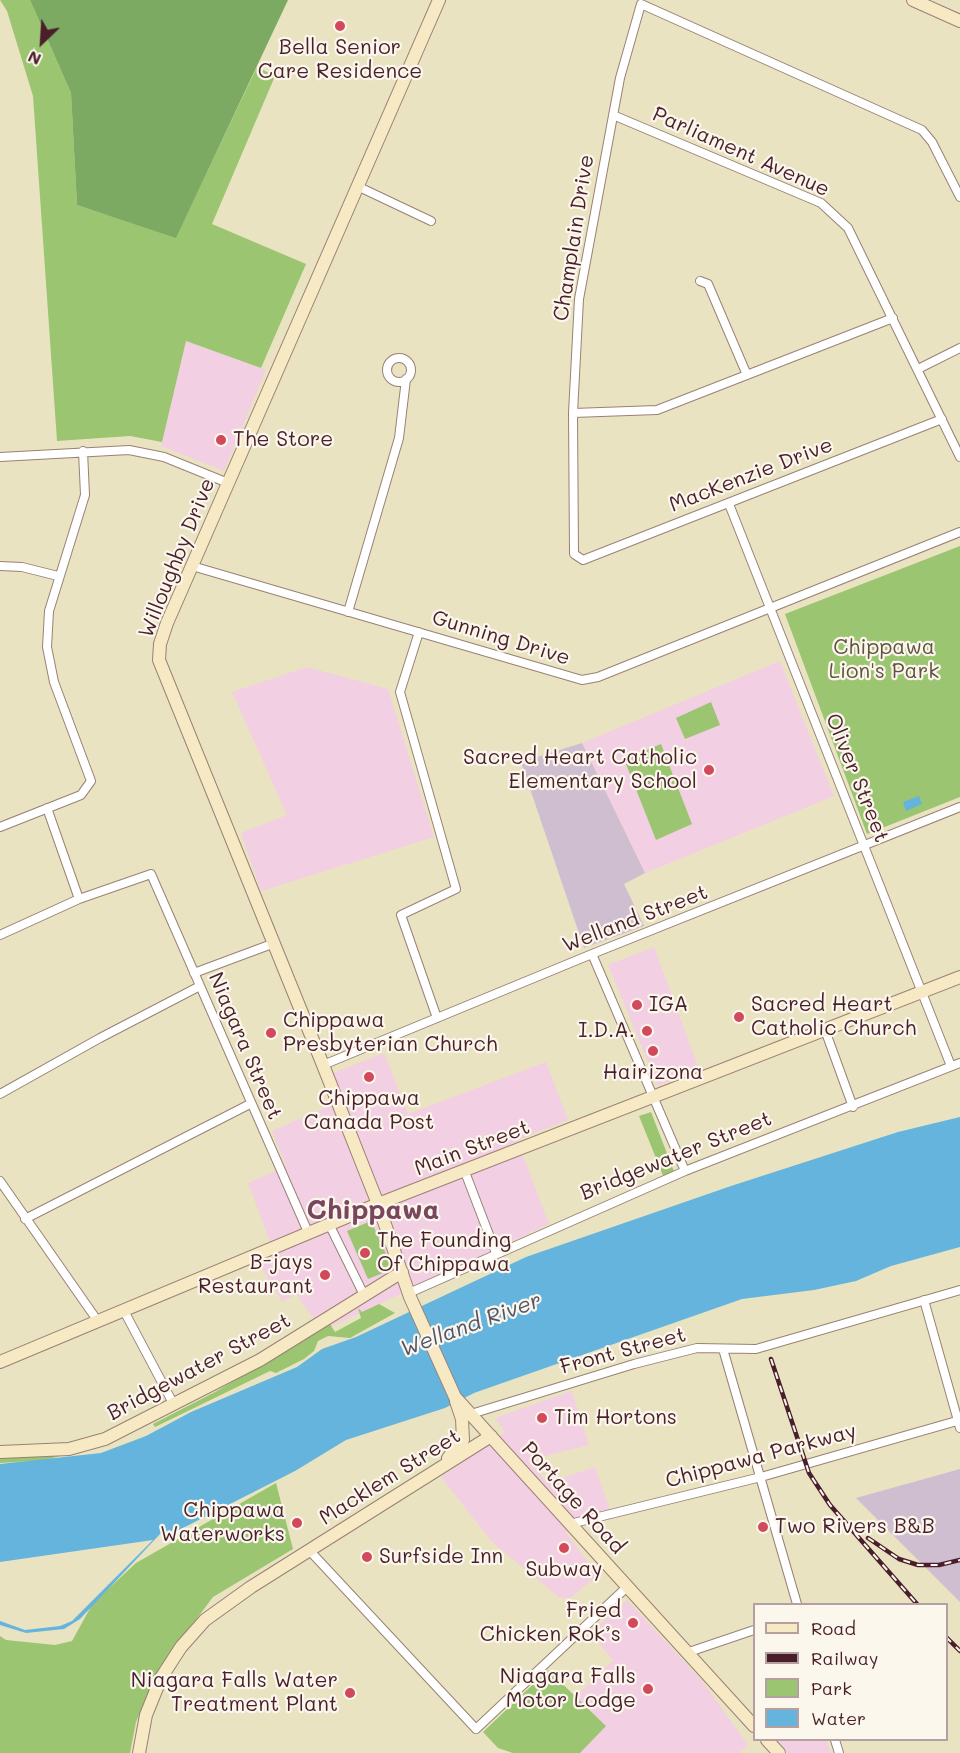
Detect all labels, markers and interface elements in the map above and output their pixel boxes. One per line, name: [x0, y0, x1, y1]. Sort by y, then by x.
north arrow: [12, 12, 72, 72]
marker: Bella Senior Care Residence: [333, 19, 347, 33]
place label: Bella Senior Care Residence: [258, 35, 422, 85]
text: N: [24, 47, 44, 71]
street label: Parliament Avenue: [649, 102, 833, 202]
street label: Champlain Drive: [548, 153, 600, 323]
place label: The Store: [233, 427, 333, 453]
street label: MacKenzie Drive: [666, 432, 836, 518]
marker: The Store: [214, 433, 228, 447]
street label: Willoughby Drive: [133, 475, 221, 641]
street label: Gunning Drive: [429, 605, 573, 671]
park label: Chippawa Lion's Park: [829, 635, 939, 685]
street label: Oliver Street: [820, 710, 894, 846]
place label: Sacred Heart Catholic Elementary School: [463, 745, 697, 795]
marker: Sacred Heart Catholic Elementary School: [702, 763, 716, 777]
street label: Welland Street: [559, 880, 711, 958]
street label: Niagara Street: [203, 969, 287, 1123]
place label: IGA: [649, 992, 688, 1018]
place label: Sacred Heart Catholic Church: [751, 992, 916, 1042]
marker: IGA: [630, 998, 644, 1012]
place label: Chippawa Presbyterian Church: [283, 1008, 498, 1058]
marker: Sacred Heart Catholic Church: [732, 1010, 746, 1024]
place label: I.D.A.: [578, 1018, 635, 1044]
marker: I.D.A.: [640, 1024, 654, 1038]
marker: Chippawa Presbyterian Church: [264, 1026, 278, 1040]
marker: Hairizona: [646, 1044, 660, 1058]
place label: Hairizona: [603, 1060, 703, 1086]
marker: Chippawa Canada Post: [362, 1070, 376, 1084]
place label: Chippawa Canada Post: [304, 1086, 434, 1136]
street label: Bridgewater Street: [577, 1106, 775, 1206]
street label: Main Street: [411, 1114, 533, 1182]
district label: Chippawa: [307, 1195, 439, 1227]
place label: The Founding Of Chippawa: [377, 1228, 511, 1278]
marker: The Founding Of Chippawa: [358, 1246, 372, 1260]
place label: B-jays Restaurant: [198, 1250, 313, 1300]
marker: B-jays Restaurant: [318, 1268, 332, 1282]
water label: Welland River: [397, 1287, 545, 1363]
street label: Bridgewater Street: [103, 1308, 295, 1426]
street label: Front Street: [557, 1322, 689, 1380]
place label: Tim Hortons: [554, 1405, 677, 1431]
marker: Tim Hortons: [535, 1411, 549, 1425]
street label: Chippawa Parkway: [663, 1418, 859, 1494]
street label: Macklem Street: [315, 1423, 465, 1531]
street label: Portage Road: [516, 1437, 630, 1559]
place label: Chippawa Waterworks: [160, 1498, 285, 1548]
place label: Two Rivers B&B: [775, 1514, 935, 1540]
marker: Chippawa Waterworks: [290, 1516, 304, 1530]
marker: Two Rivers B&B: [756, 1520, 770, 1534]
marker: Subway: [557, 1541, 571, 1555]
place label: Surfside Inn: [379, 1544, 503, 1570]
marker: Surfside Inn: [360, 1550, 374, 1564]
place label: Subway: [525, 1557, 603, 1583]
place label: Fried Chicken Rok’s: [480, 1598, 621, 1648]
legend: [753, 1603, 948, 1741]
marker: Fried Chicken Rok’s: [626, 1616, 640, 1630]
text: Road: [811, 1616, 856, 1640]
text: Railway: [811, 1646, 878, 1670]
place label: Niagara Falls Motor Lodge: [500, 1664, 636, 1714]
place label: Niagara Falls Water Treatment Plant: [131, 1668, 338, 1718]
text: Park: [811, 1676, 852, 1700]
marker: Niagara Falls Motor Lodge: [641, 1682, 655, 1696]
marker: Niagara Falls Water Treatment Plant: [343, 1686, 357, 1700]
text: Water: [811, 1706, 866, 1730]

